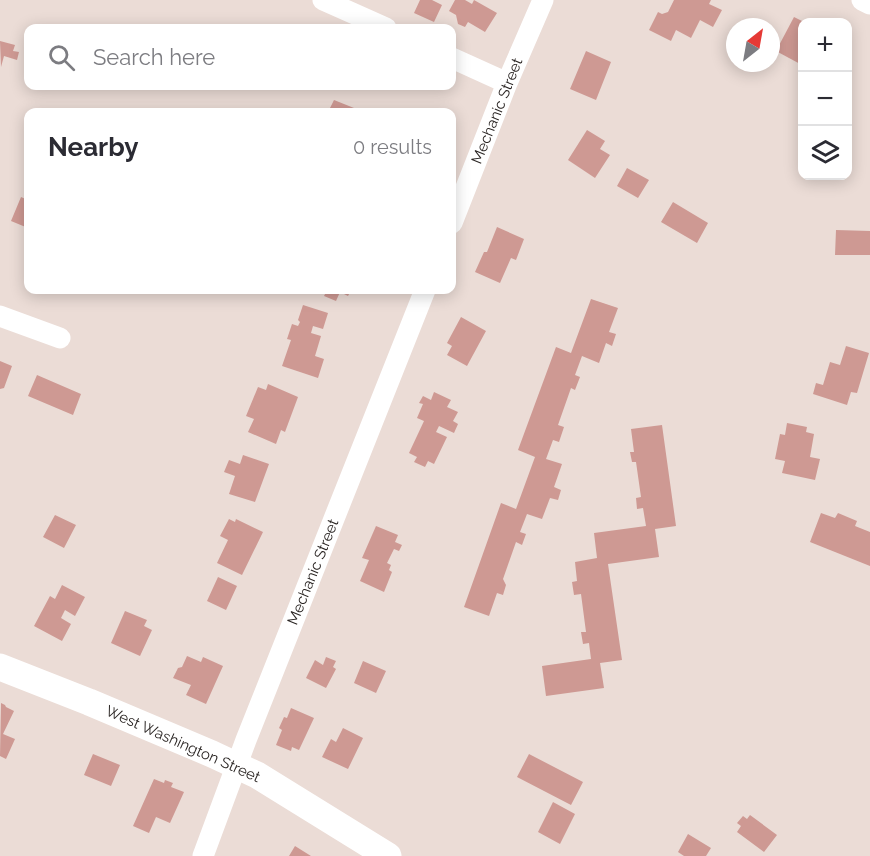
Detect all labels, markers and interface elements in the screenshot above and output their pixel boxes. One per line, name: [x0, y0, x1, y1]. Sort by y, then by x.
north arrow: [726, 18, 780, 72]
map controls: [798, 18, 852, 180]
button: +: [798, 18, 852, 72]
search box: [24, 24, 456, 90]
icon: search: [45, 41, 78, 74]
text: Search here: [93, 44, 215, 70]
street label: Mechanic Street: [468, 55, 526, 167]
button: −: [798, 72, 852, 126]
button: layers: [798, 126, 852, 180]
text: Nearby: [48, 132, 138, 162]
text: 0 results: [353, 135, 432, 159]
street label: Mechanic Street: [284, 516, 342, 628]
street label: West Washington Street: [103, 702, 263, 786]

